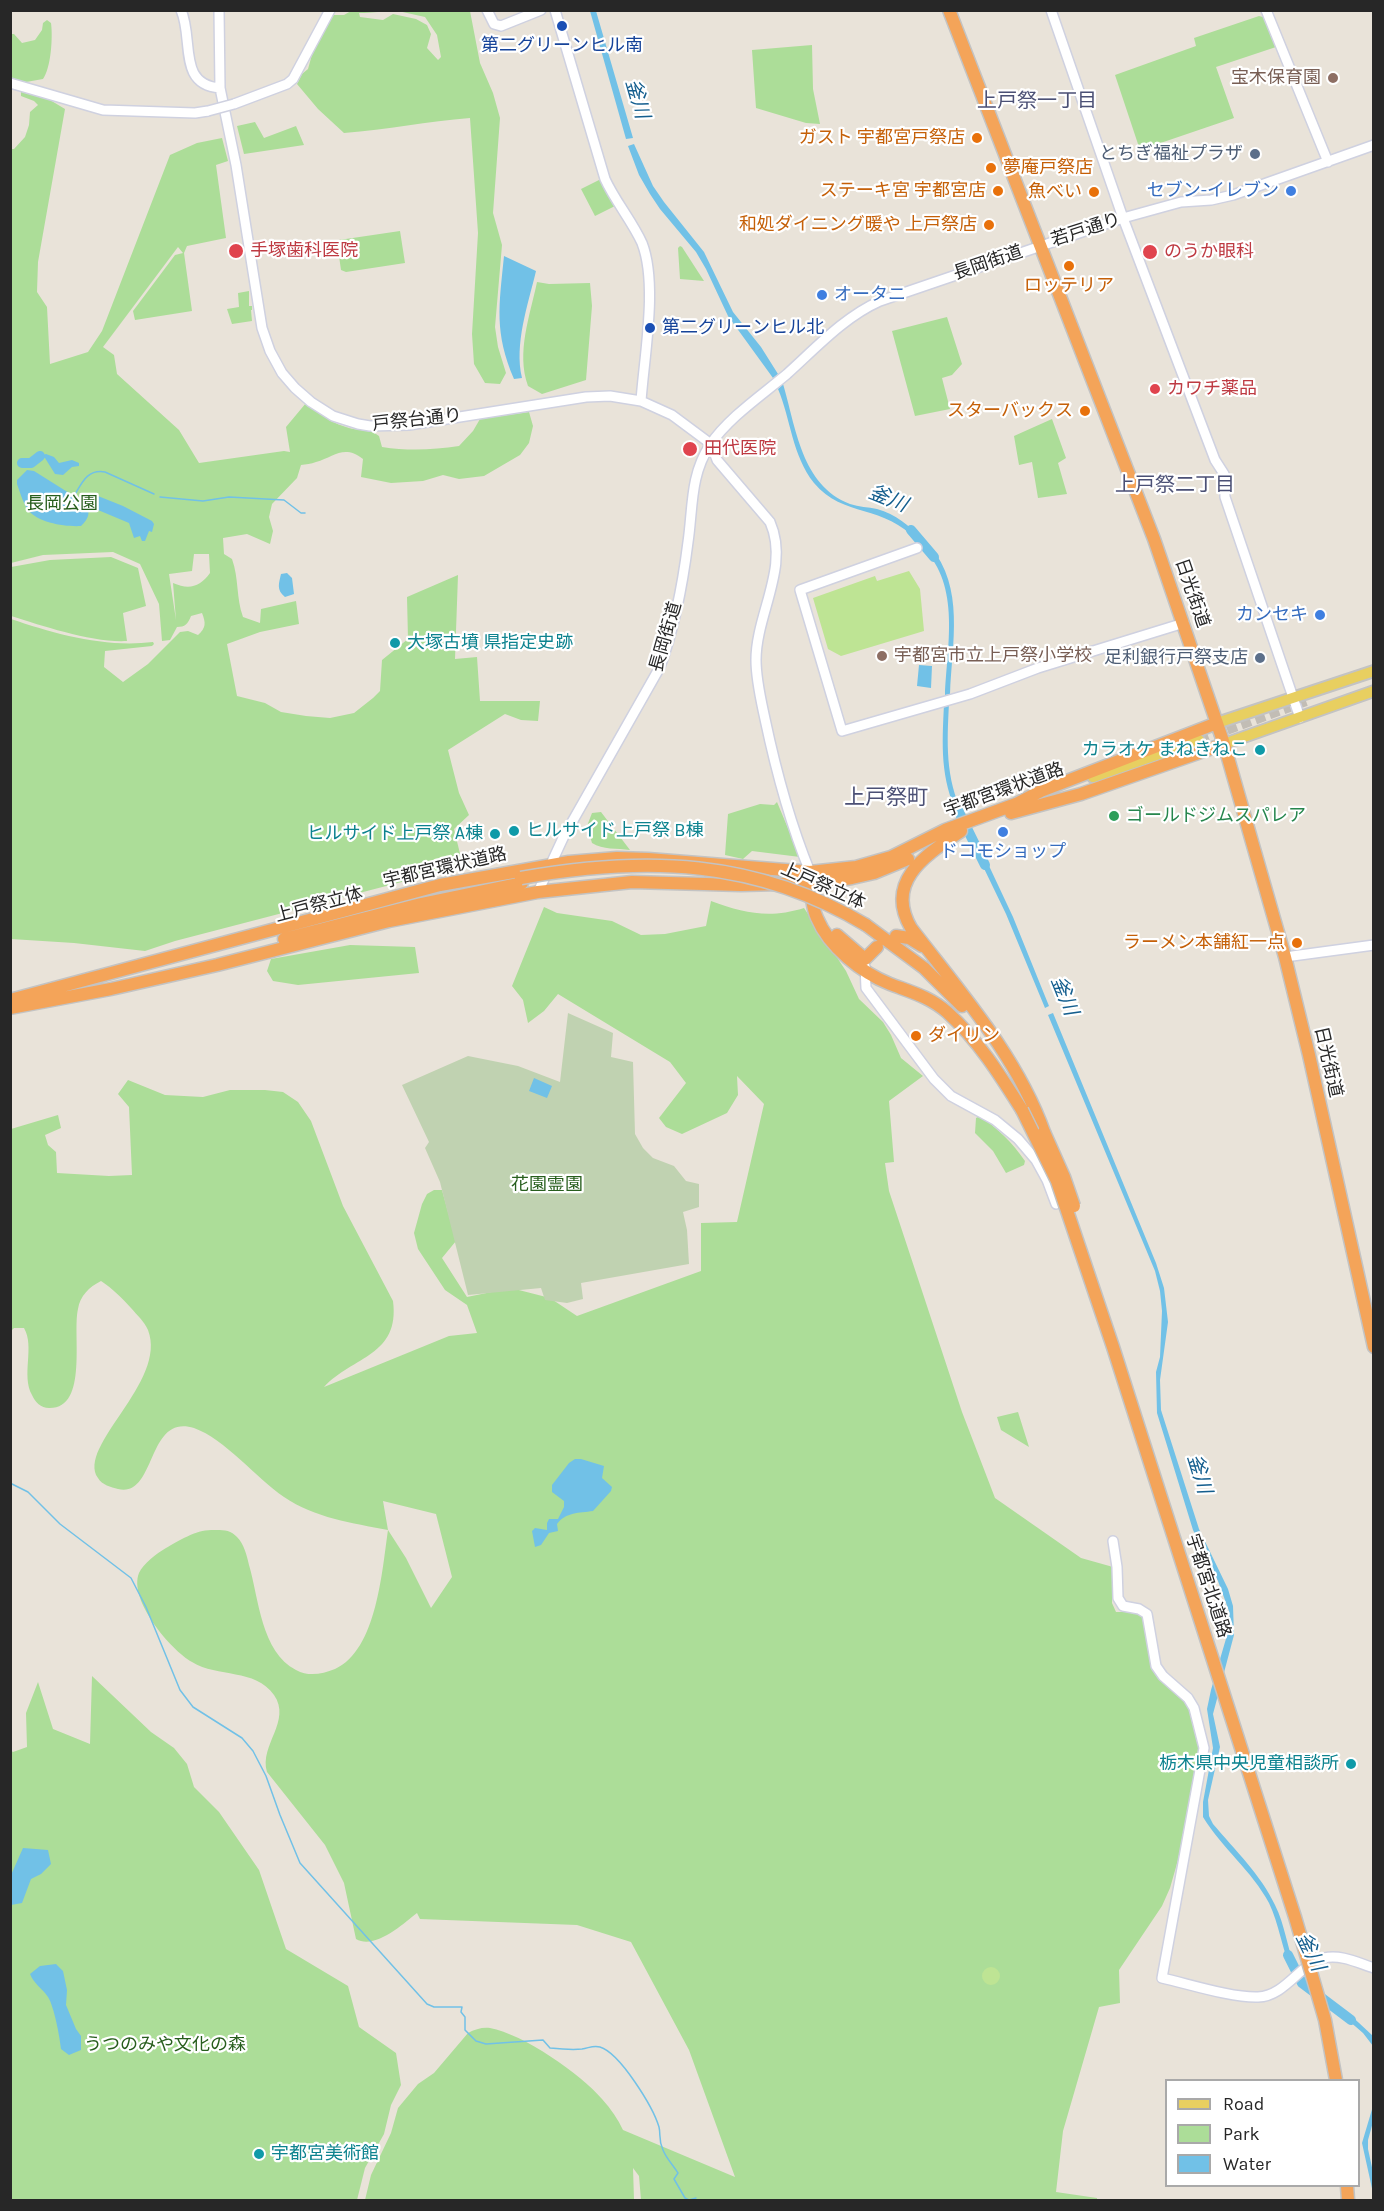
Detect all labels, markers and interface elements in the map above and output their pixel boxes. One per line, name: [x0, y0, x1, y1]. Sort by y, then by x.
marker: 第二グリーンヒル南: [555, 19, 569, 33]
place label: 第二グリーンヒル南: [481, 35, 643, 57]
place label: 宝木保育園: [1231, 67, 1321, 89]
marker: 宝木保育園: [1326, 71, 1340, 85]
water label: 釜川: [620, 76, 654, 122]
district label: 上戸祭一丁目: [977, 89, 1097, 113]
place label: ガスト 宇都宮戸祭店: [799, 127, 965, 149]
marker: ガスト 宇都宮戸祭店: [970, 131, 984, 145]
place label: とちぎ福祉プラザ: [1099, 143, 1243, 165]
marker: とちぎ福祉プラザ: [1248, 147, 1262, 161]
place label: 夢庵戸祭店: [1003, 157, 1093, 179]
marker: 夢庵戸祭店: [984, 161, 998, 175]
place label: ステーキ宮 宇都宮店: [820, 180, 986, 202]
place label: セブン-イレブン: [1147, 180, 1279, 202]
place label: 魚べい: [1028, 181, 1082, 203]
marker: ステーキ宮 宇都宮店: [991, 184, 1005, 198]
marker: セブン-イレブン: [1284, 184, 1298, 198]
marker: 魚べい: [1087, 185, 1101, 199]
street label: 若戸通り: [1048, 209, 1124, 251]
place label: 和処ダイニング暖や 上戸祭店: [739, 214, 977, 236]
marker: 和処ダイニング暖や 上戸祭店: [982, 218, 996, 232]
place label: 手塚歯科医院: [250, 240, 358, 262]
street label: 長岡街道: [950, 241, 1026, 285]
place label: のうか眼科: [1164, 241, 1254, 263]
marker: 手塚歯科医院: [227, 242, 245, 260]
marker: のうか眼科: [1141, 243, 1159, 261]
marker: ロッテリア: [1062, 259, 1076, 273]
place label: ロッテリア: [1024, 275, 1114, 297]
place label: オータニ: [834, 284, 906, 306]
marker: オータニ: [815, 288, 829, 302]
place label: 第二グリーンヒル北: [662, 317, 824, 339]
marker: 第二グリーンヒル北: [643, 321, 657, 335]
place label: カワチ薬品: [1167, 378, 1257, 400]
marker: カワチ薬品: [1148, 382, 1162, 396]
place label: スターバックス: [947, 400, 1073, 422]
marker: スターバックス: [1078, 404, 1092, 418]
street label: 戸祭台通り: [371, 405, 463, 435]
place label: 田代医院: [704, 438, 776, 460]
marker: 田代医院: [681, 440, 699, 458]
district label: 上戸祭二丁目: [1115, 473, 1235, 497]
water label: 釜川: [865, 480, 911, 518]
park label: 長岡公園: [26, 493, 98, 515]
street label: 日光街道: [1170, 555, 1214, 631]
street label: 長岡街道: [646, 599, 686, 675]
place label: カンセキ: [1236, 604, 1308, 626]
marker: カンセキ: [1313, 608, 1327, 622]
place label: 大塚古墳 県指定史跡: [407, 632, 573, 654]
marker: 大塚古墳 県指定史跡: [388, 636, 402, 650]
place label: 宇都宮市立上戸祭小学校: [894, 645, 1092, 667]
place label: 足利銀行戸祭支店: [1104, 647, 1248, 669]
marker: 宇都宮市立上戸祭小学校: [875, 649, 889, 663]
marker: 足利銀行戸祭支店: [1253, 651, 1267, 665]
place label: カラオケ まねきねこ: [1082, 739, 1248, 761]
marker: カラオケ まねきねこ: [1253, 743, 1267, 757]
street label: 宇都宮環状道路: [941, 758, 1067, 822]
district label: 上戸祭町: [844, 785, 928, 811]
place label: ゴールドジムスパレア: [1126, 805, 1306, 827]
marker: ゴールドジムスパレア: [1107, 809, 1121, 823]
place label: ヒルサイド上戸祭 B棟: [526, 820, 703, 842]
place label: ヒルサイド上戸祭 A棟: [306, 823, 483, 845]
marker: ヒルサイド上戸祭 B棟: [507, 824, 521, 838]
marker: ドコモショップ: [996, 825, 1010, 839]
marker: ヒルサイド上戸祭 A棟: [488, 827, 502, 841]
place label: ドコモショップ: [940, 841, 1066, 863]
street label: 宇都宮環状道路: [381, 843, 509, 893]
street label: 上戸祭立体: [777, 858, 869, 914]
street label: 上戸祭立体: [273, 883, 365, 927]
place label: ラーメン本舗紅一点: [1123, 932, 1285, 954]
marker: ラーメン本舗紅一点: [1290, 936, 1304, 950]
water label: 釜川: [1045, 973, 1083, 1019]
street label: 日光街道: [1309, 1024, 1347, 1100]
place label: ダイリン: [928, 1025, 1000, 1047]
marker: ダイリン: [909, 1029, 923, 1043]
park label: 花園霊園: [511, 1174, 583, 1196]
water label: 釜川: [1182, 1451, 1216, 1497]
street label: 宇都宮北道路: [1181, 1531, 1235, 1641]
place label: 栃木県中央児童相談所: [1159, 1753, 1339, 1775]
marker: 栃木県中央児童相談所: [1344, 1757, 1358, 1771]
water label: 釜川: [1290, 1929, 1330, 1975]
park label: うつのみや文化の森: [84, 2034, 246, 2056]
legend: [1165, 2079, 1360, 2187]
text: Road: [1223, 2093, 1264, 2115]
text: Park: [1223, 2123, 1260, 2145]
place label: 宇都宮美術館: [271, 2143, 379, 2165]
marker: 宇都宮美術館: [252, 2147, 266, 2161]
text: Water: [1223, 2153, 1271, 2175]

